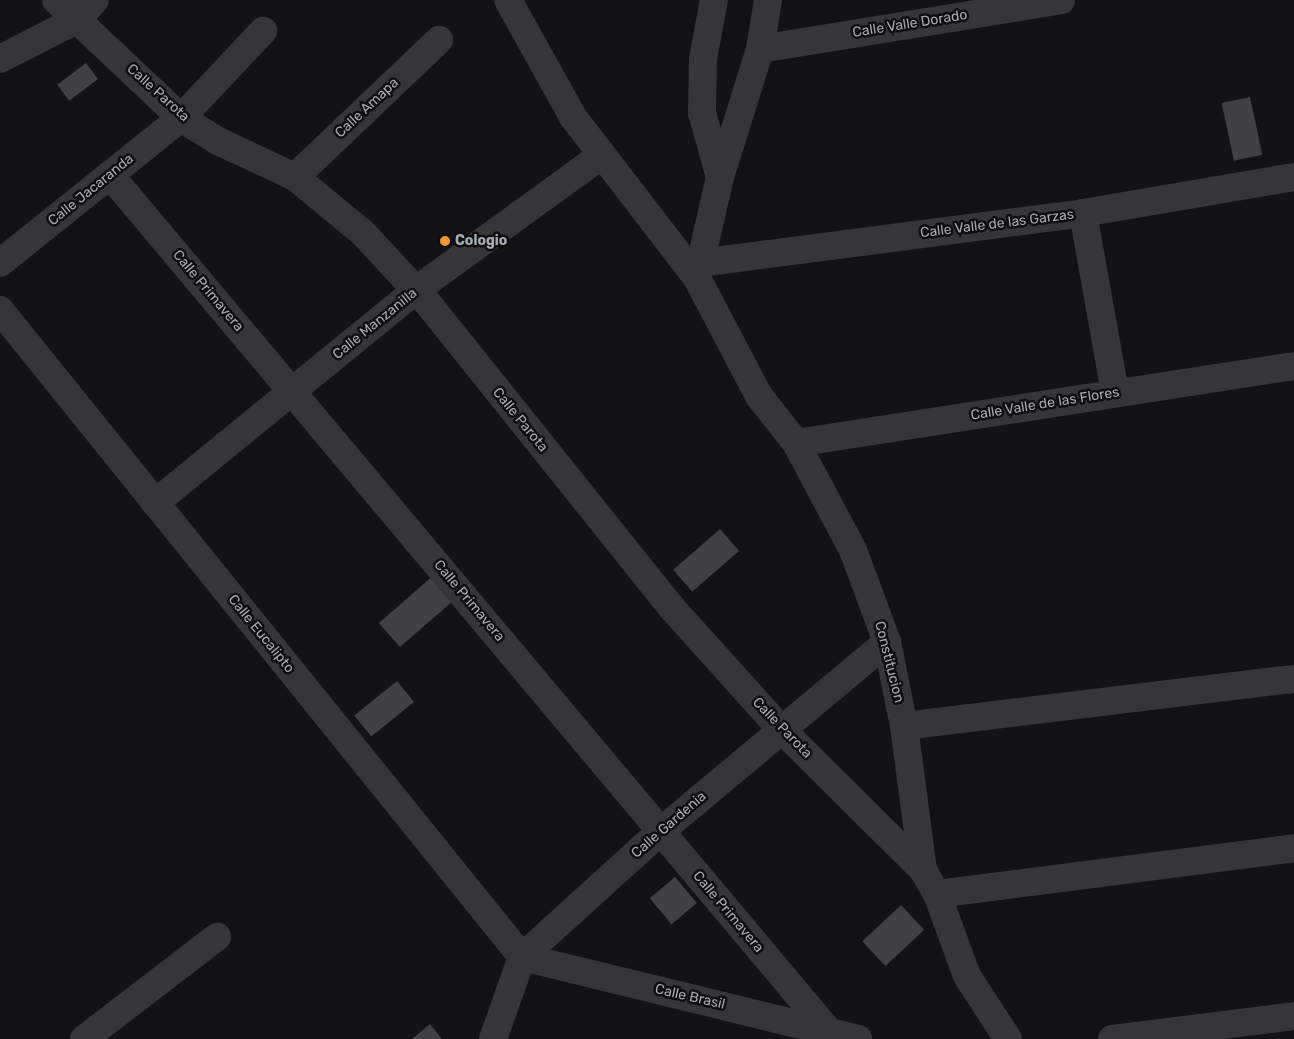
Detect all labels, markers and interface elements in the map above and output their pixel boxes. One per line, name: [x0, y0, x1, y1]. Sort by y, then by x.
street label: Calle Valle Dorado: [851, 7, 969, 41]
street label: Calle Parota: [123, 61, 193, 125]
street label: Calle Amapa: [332, 74, 402, 142]
street label: Calle Jacaranda: [45, 151, 137, 229]
street label: Calle Valle de las Garzas: [919, 206, 1075, 242]
place label: Cologio: [455, 233, 507, 249]
marker: Cologio: [439, 235, 451, 247]
street label: Calle Primavera: [169, 247, 247, 335]
street label: Calle Manzanilla: [329, 285, 421, 363]
street label: Calle Parota: [489, 384, 551, 456]
street label: Calle Valle de las Flores: [969, 384, 1121, 424]
street label: Calle Primavera: [430, 557, 508, 645]
street label: Calle Eucalipto: [224, 591, 298, 677]
street label: Constitucion: [871, 620, 907, 704]
street label: Calle Parota: [749, 694, 815, 762]
street label: Calle Gardenia: [628, 788, 710, 862]
street label: Calle Primavera: [689, 868, 767, 956]
street label: Calle Brasil: [653, 981, 727, 1013]

